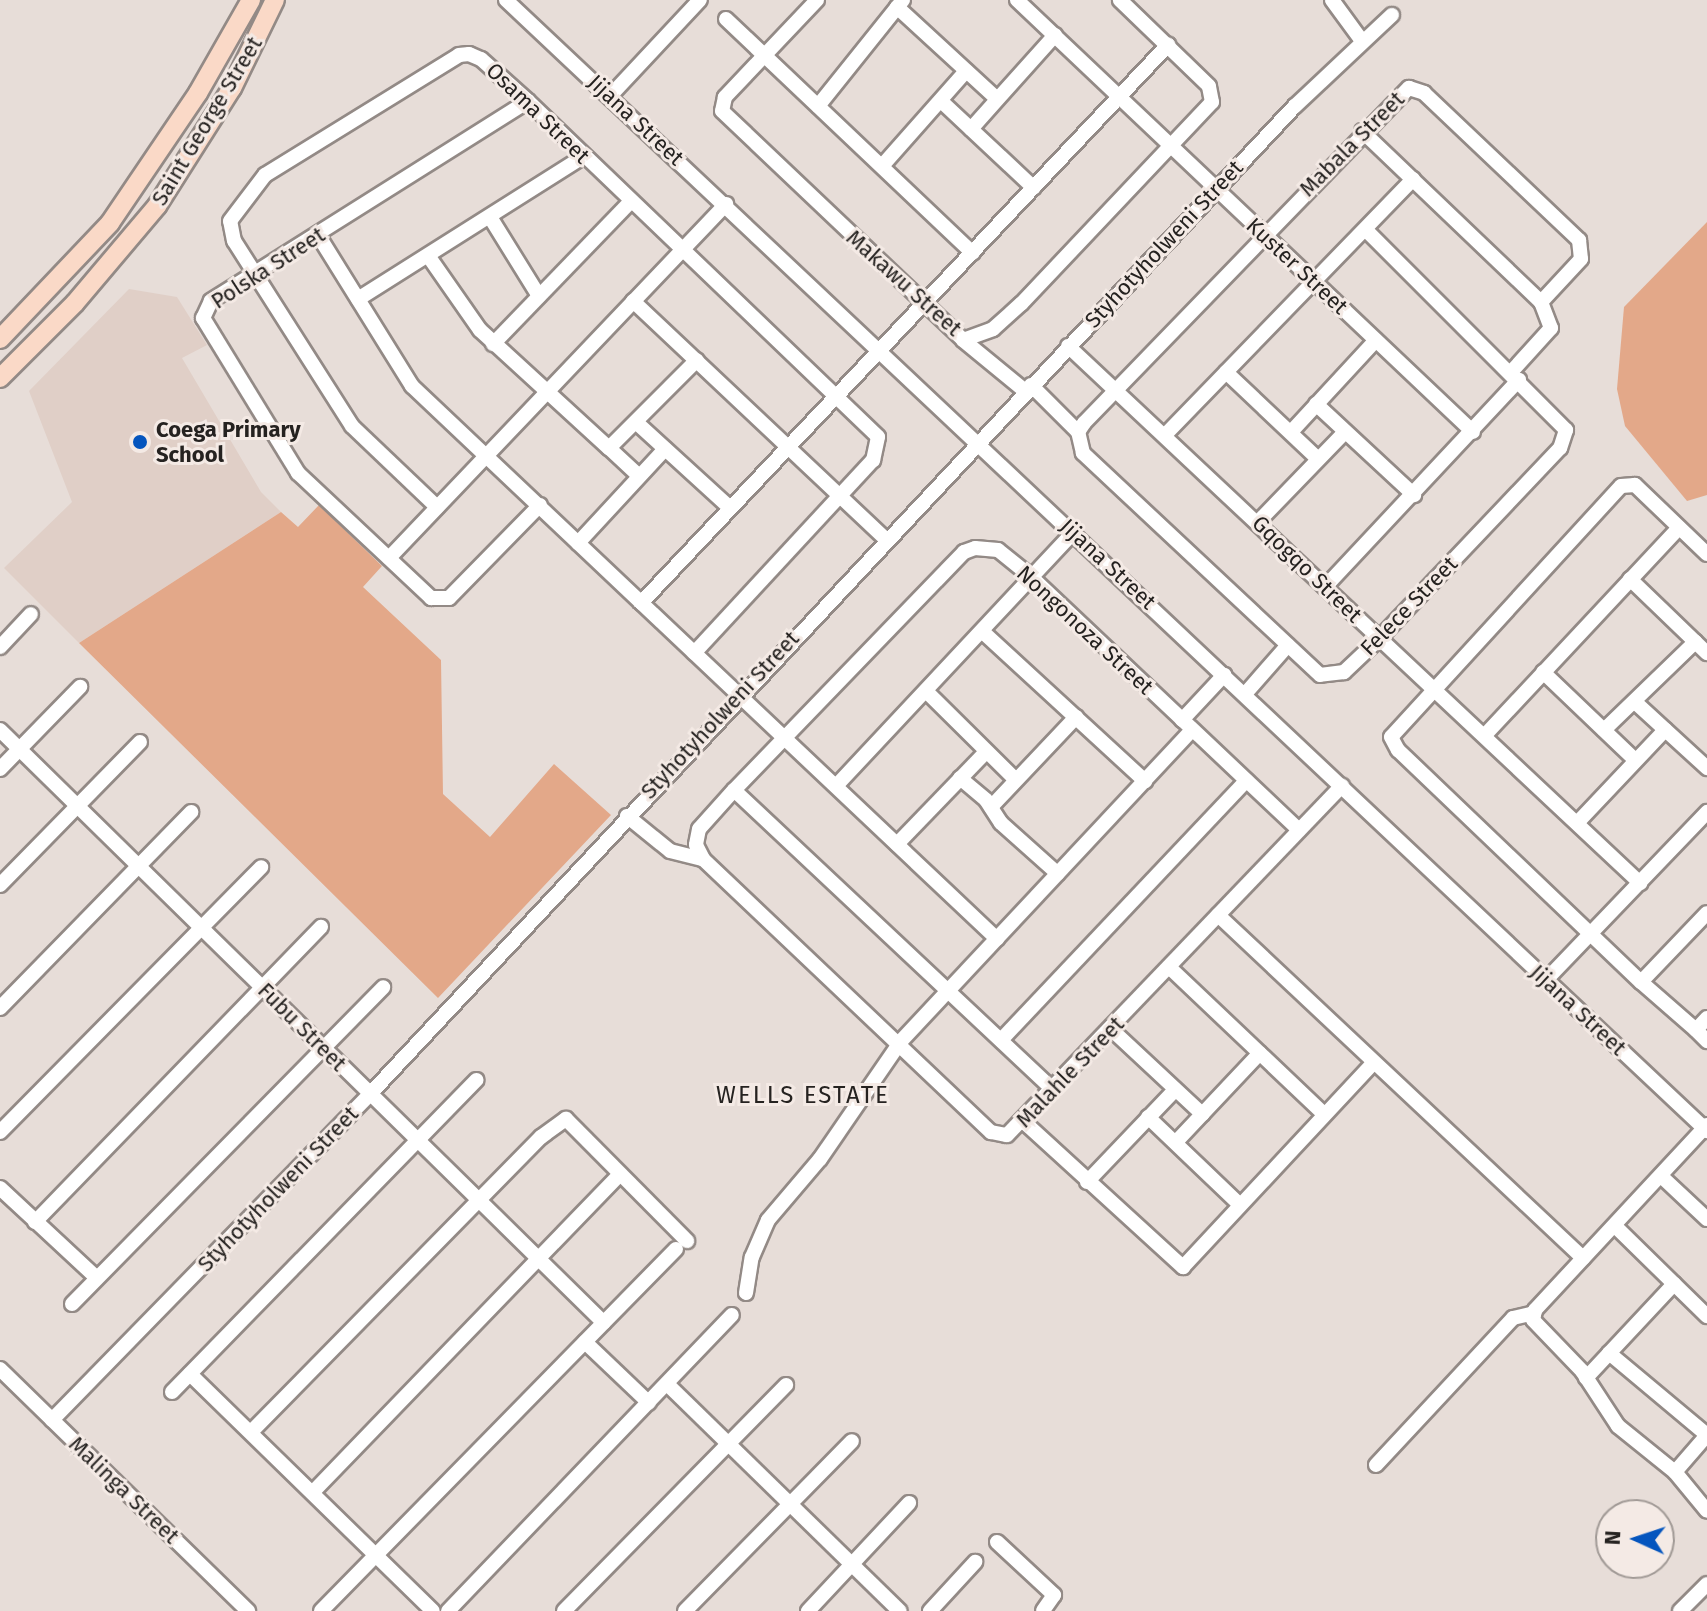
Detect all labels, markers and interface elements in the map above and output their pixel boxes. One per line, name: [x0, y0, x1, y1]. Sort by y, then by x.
street label: Saint George Street: [146, 32, 268, 210]
street label: Osama Street: [481, 57, 595, 169]
street label: Jijana Street: [583, 69, 689, 171]
street label: Mabala Street: [1294, 86, 1410, 202]
street label: Styhotyholweni Street: [1079, 155, 1249, 333]
street label: Kuster Street: [1241, 212, 1353, 320]
street label: Polska Street: [206, 221, 330, 315]
street label: Makawu Street: [841, 224, 967, 342]
place label: Coega Primary School: [156, 416, 301, 468]
marker: Coega Primary School: [131, 433, 149, 451]
street label: Gqogqo Street: [1247, 510, 1367, 628]
street label: Jijana Street: [1055, 513, 1161, 615]
street label: Felece Street: [1355, 551, 1463, 661]
street label: Nongonoza Street: [1011, 560, 1159, 700]
street label: Styhotyholweni Street: [635, 626, 805, 804]
street label: Jijana Street: [1525, 959, 1631, 1061]
street label: Fubu Street: [252, 977, 352, 1077]
street label: Malahle Street: [1011, 1011, 1129, 1133]
district label: WELLS ESTATE: [716, 1082, 890, 1110]
street label: Styhotyholweni Street: [192, 1101, 364, 1277]
street label: Malinga Street: [63, 1431, 185, 1549]
north arrow: [1595, 1499, 1675, 1579]
text: N: [1599, 1530, 1626, 1546]

